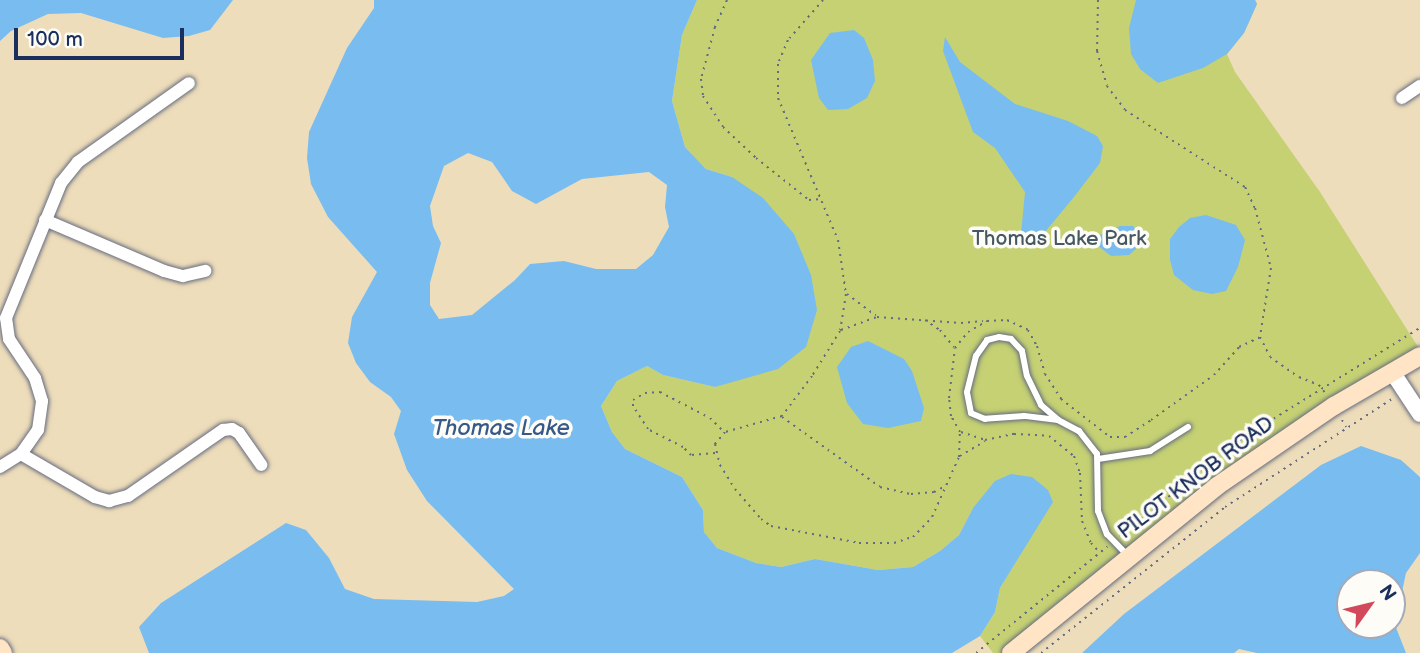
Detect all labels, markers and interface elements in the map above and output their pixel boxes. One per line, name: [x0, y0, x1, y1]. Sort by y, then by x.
scale bar: [18, 14, 187, 58]
text: 100 m: [27, 27, 83, 52]
park label: Thomas Lake Park: [972, 226, 1146, 252]
street label: PILOT KNOB ROAD: [1113, 411, 1279, 545]
water label: Thomas Lake: [432, 414, 570, 442]
north arrow: [1336, 569, 1406, 639]
text: N: [1374, 581, 1401, 605]

